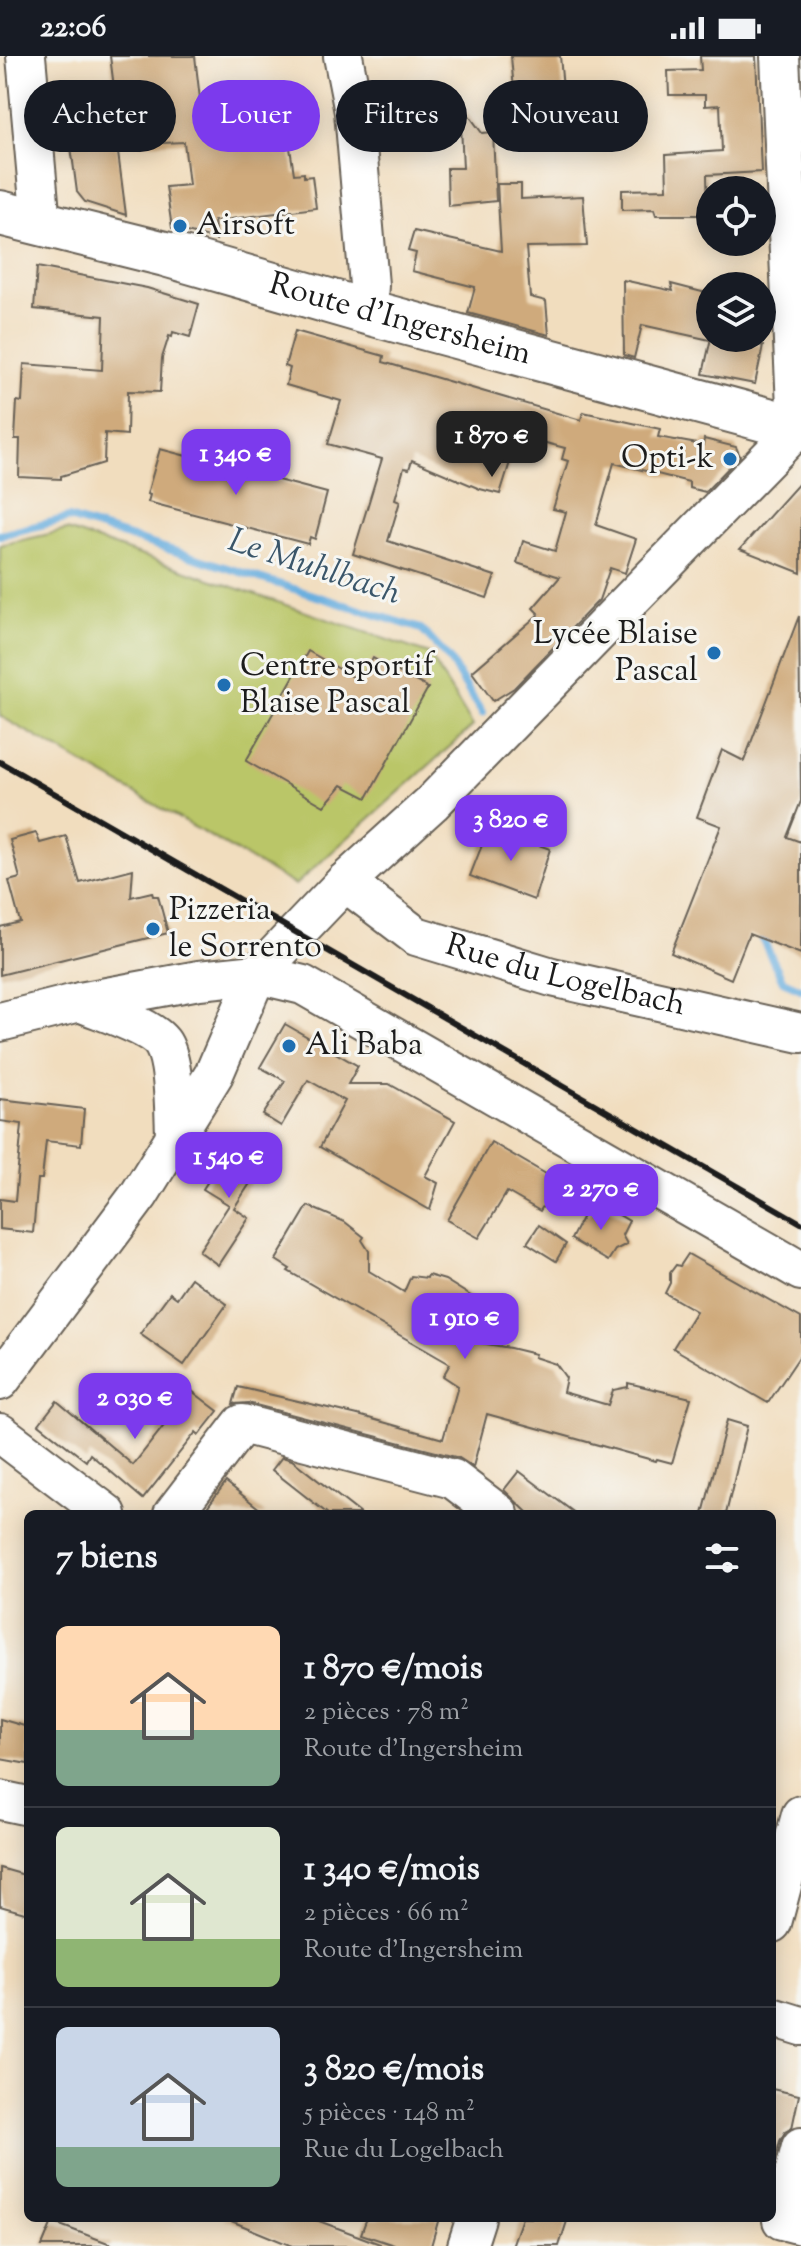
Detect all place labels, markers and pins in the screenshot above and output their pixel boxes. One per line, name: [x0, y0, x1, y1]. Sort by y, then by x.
place label: Airsoft: [196, 203, 295, 249]
marker: Airsoft: [171, 217, 189, 235]
pin: 1 870 €: [418, 411, 566, 479]
pin: 1 340 €: [162, 429, 310, 497]
place label: Opti-k: [621, 436, 714, 482]
marker: Opti-k: [721, 450, 739, 468]
place label: Lycée Blaise Pascal: [533, 612, 698, 695]
place label: Centre sportif Blaise Pascal: [240, 644, 436, 727]
marker: Lycée Blaise Pascal: [705, 644, 723, 662]
marker: Centre sportif Blaise Pascal: [215, 676, 233, 694]
pin: 3 820 €: [437, 795, 585, 863]
place label: Pizzeria le Sorrento: [169, 888, 322, 971]
marker: Pizzeria le Sorrento: [144, 920, 162, 938]
place label: Ali Baba: [305, 1023, 423, 1069]
marker: Ali Baba: [280, 1037, 298, 1055]
pin: 1 540 €: [155, 1132, 303, 1200]
pin: 2 270 €: [527, 1164, 675, 1232]
pin: 1 910 €: [391, 1293, 539, 1361]
pin: 2 030 €: [61, 1373, 209, 1441]

